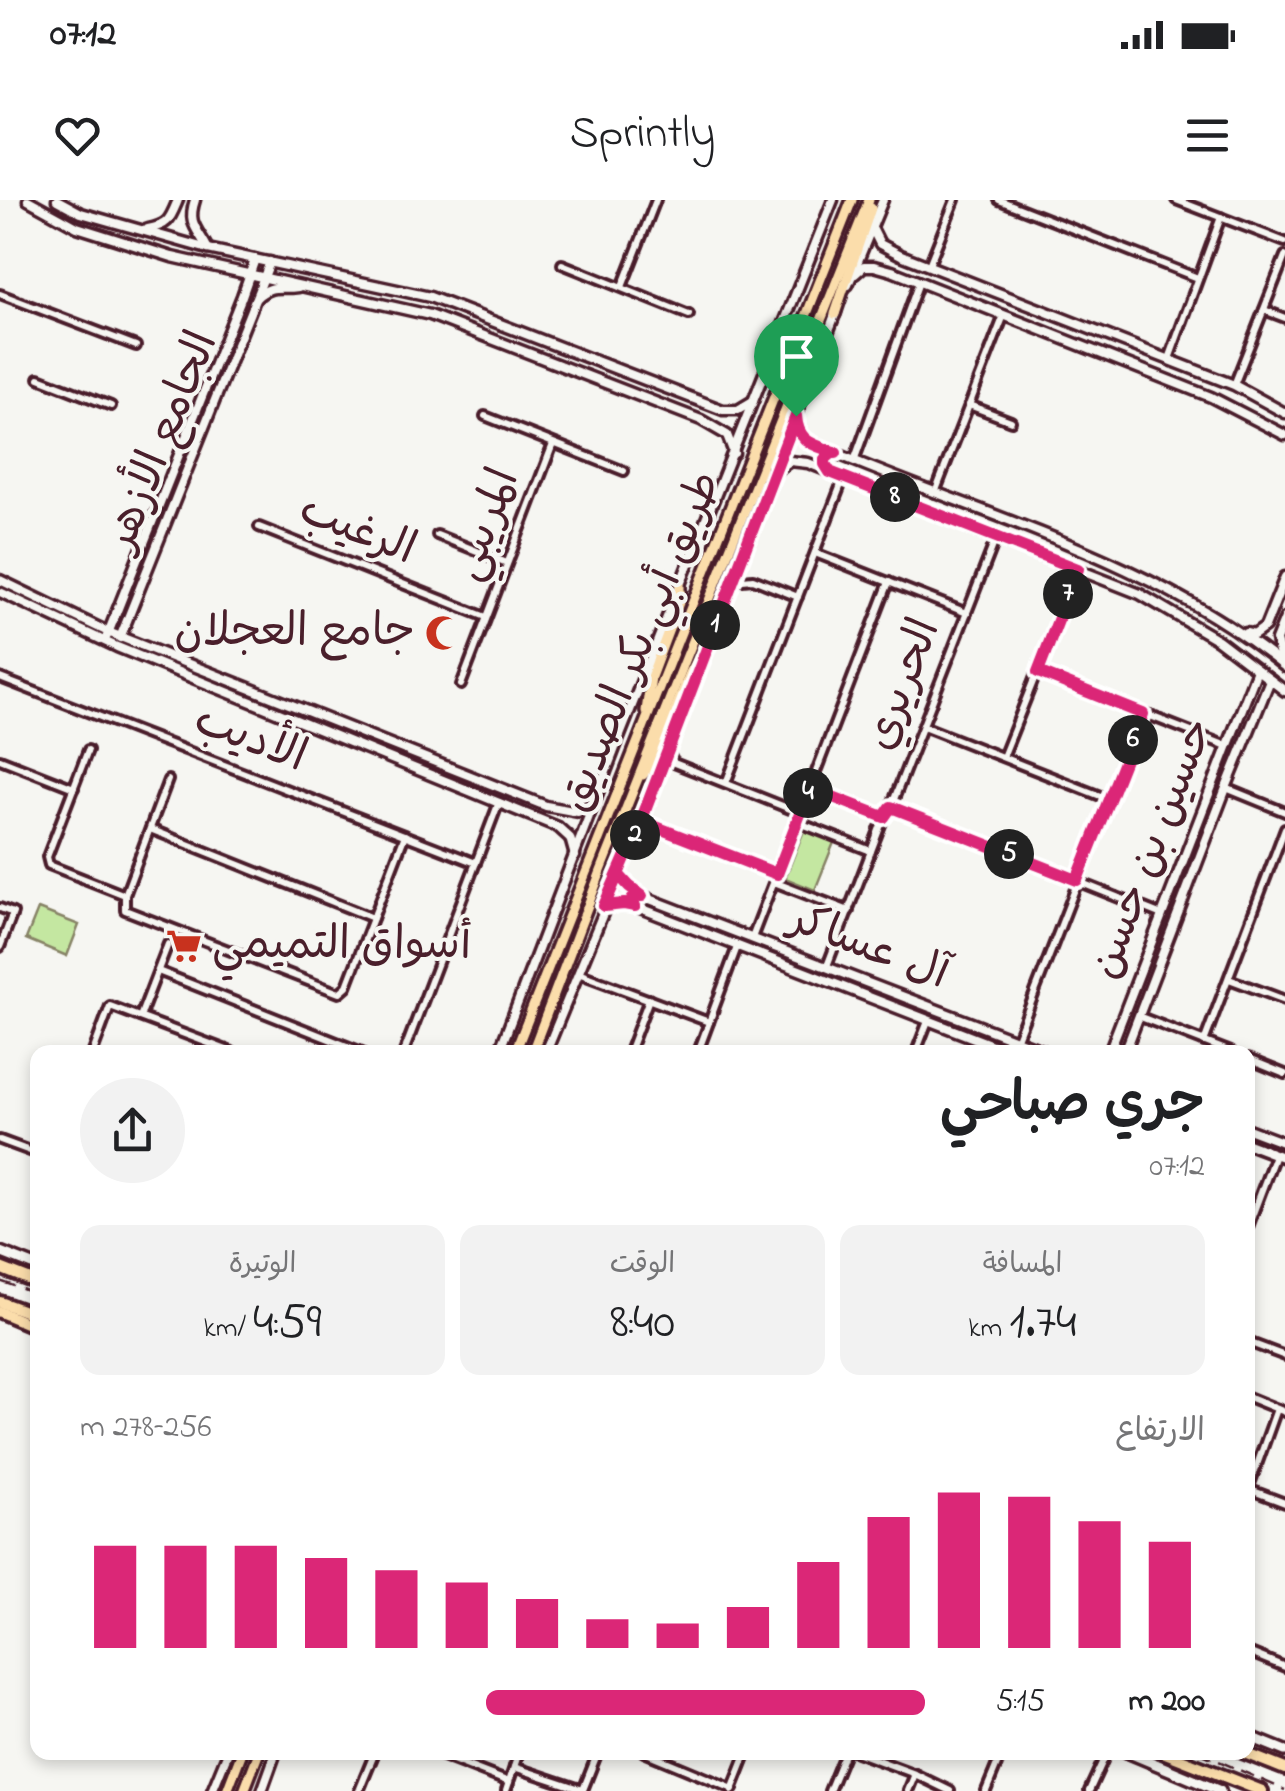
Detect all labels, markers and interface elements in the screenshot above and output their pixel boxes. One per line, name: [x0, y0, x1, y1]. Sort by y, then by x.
text: 07:12: [50, 7, 116, 63]
text: Sprintly: [570, 102, 715, 168]
icon: heart: [50, 108, 105, 163]
icon: menu: [1180, 108, 1235, 163]
pin: [754, 314, 839, 417]
street label: الجامع الأزهر: [87, 322, 237, 566]
icon: arrive: [769, 329, 824, 384]
street label: المريبي: [436, 459, 540, 591]
street label: طريق أبي بكر الصديق: [544, 462, 742, 823]
pin: 8: [870, 472, 920, 522]
text: 8: [890, 476, 900, 517]
street label: الرغيب: [289, 478, 425, 584]
pin: 7: [1043, 569, 1093, 619]
text: 7: [1062, 573, 1074, 614]
place label: جامع العجلان: [174, 600, 415, 666]
pin: 1: [690, 600, 740, 650]
text: 1: [711, 604, 719, 645]
street label: الحريري: [849, 610, 959, 760]
mosque icon: جامع العجلان: [424, 614, 462, 652]
street label: الأديب: [184, 688, 316, 792]
street label: حسين بن حسن: [1073, 709, 1233, 989]
pin: 6: [1108, 715, 1158, 765]
text: 6: [1127, 719, 1139, 760]
pin: 4: [783, 768, 833, 818]
text: 4: [802, 772, 814, 813]
pin: 2: [610, 810, 660, 860]
text: 2: [628, 814, 642, 855]
pin: 5: [984, 829, 1034, 879]
text: 5: [1001, 833, 1017, 874]
street label: آل عساكر: [776, 886, 960, 1009]
place label: أسواق التميمي: [212, 913, 471, 981]
supermarket icon: أسواق التميمي: [165, 927, 203, 965]
text: جري صباحي: [940, 1066, 1205, 1146]
button: share: [80, 1078, 185, 1183]
text: 07:12: [1149, 1144, 1205, 1191]
text: الوتيرة: [229, 1245, 296, 1286]
text: الوقت: [610, 1245, 675, 1286]
text: المسافة: [983, 1245, 1062, 1286]
text: 4:59: [253, 1287, 322, 1360]
text: 8:40: [610, 1287, 675, 1360]
text: 1.74: [1009, 1287, 1077, 1360]
text: /km: [203, 1309, 253, 1350]
text: km: [968, 1309, 1009, 1350]
text: 256–278 m: [80, 1405, 211, 1452]
text: الارتفاع: [1115, 1409, 1205, 1456]
text: 5:15: [995, 1679, 1045, 1726]
text: 200 m: [1129, 1679, 1205, 1726]

